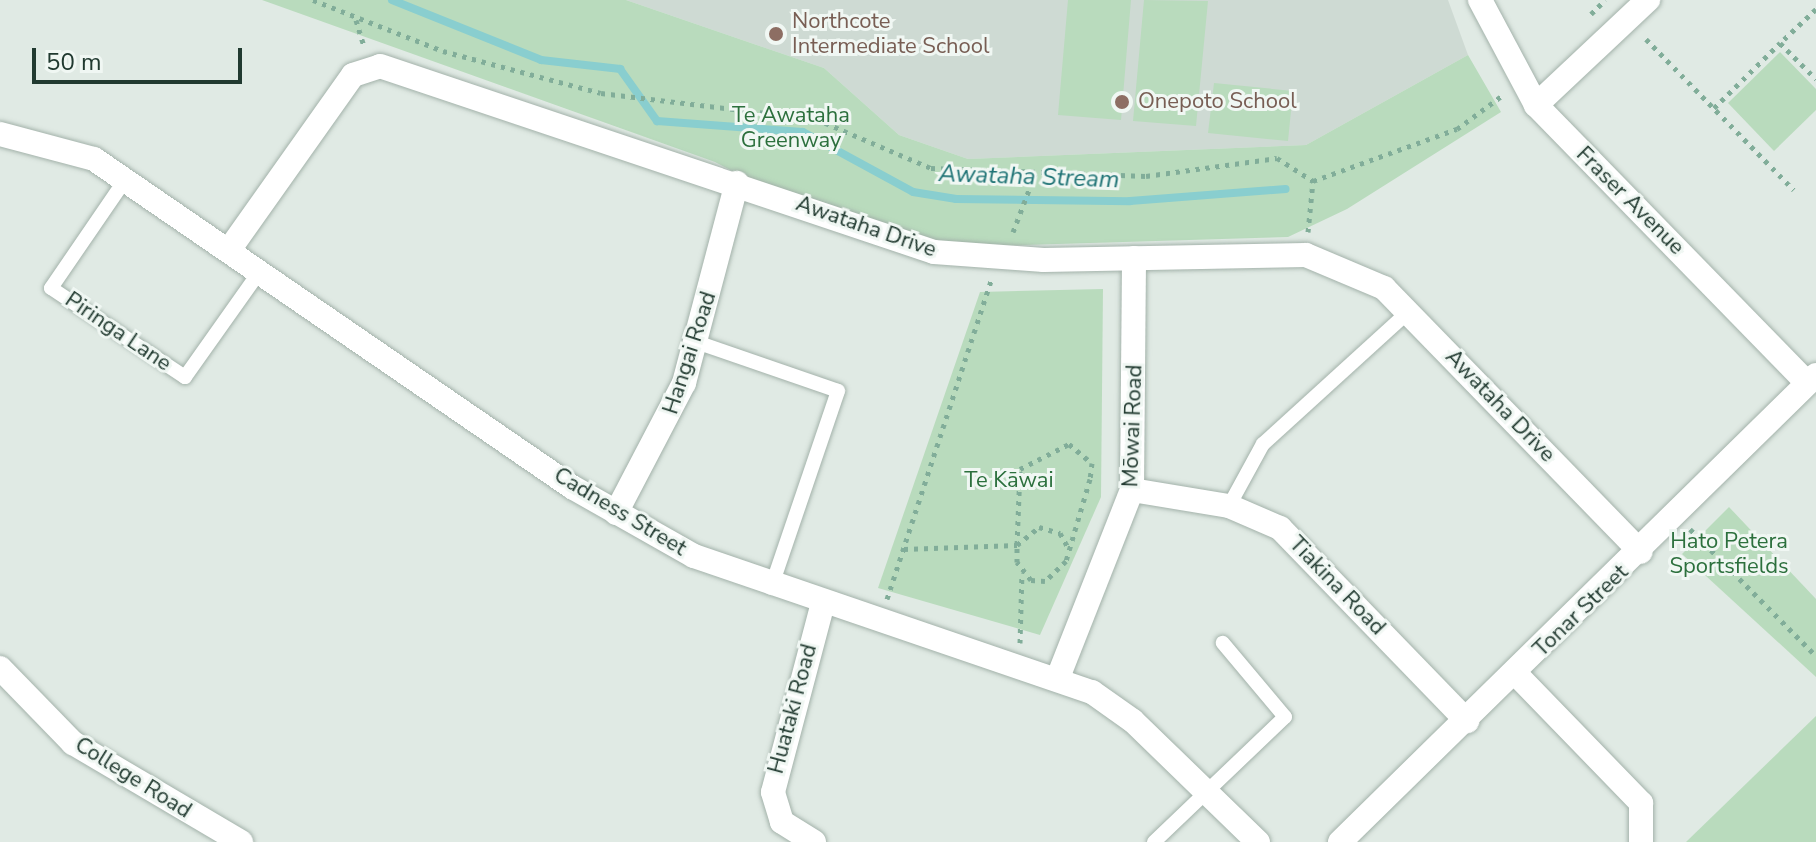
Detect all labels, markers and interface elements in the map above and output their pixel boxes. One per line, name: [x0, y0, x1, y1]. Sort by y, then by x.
place label: Northcote Intermediate School: [792, 8, 990, 60]
marker: Northcote Intermediate School: [767, 25, 785, 43]
scale bar: [36, 32, 246, 82]
text: 50 m: [46, 46, 102, 78]
place label: Onepoto School: [1138, 89, 1297, 115]
marker: Onepoto School: [1113, 93, 1131, 111]
park label: Te Awataha Greenway: [732, 102, 850, 154]
street label: Fraser Avenue: [1570, 141, 1690, 261]
water label: Awataha Stream: [938, 159, 1120, 195]
street label: Awataha Drive: [792, 191, 940, 263]
street label: Piringa Lane: [60, 287, 176, 377]
street label: Hangai Road: [658, 288, 722, 418]
street label: Awataha Drive: [1440, 344, 1560, 468]
street label: Mōwai Road: [1118, 364, 1148, 488]
street label: Cadness Street: [549, 462, 691, 562]
park label: Te Kāwai: [964, 468, 1054, 494]
park label: Hato Petera Sportsfields: [1669, 528, 1789, 580]
street label: Tiakina Road: [1283, 531, 1391, 641]
street label: Tonar Street: [1528, 559, 1634, 663]
street label: Huataki Road: [763, 641, 823, 777]
street label: College Road: [70, 732, 196, 824]

